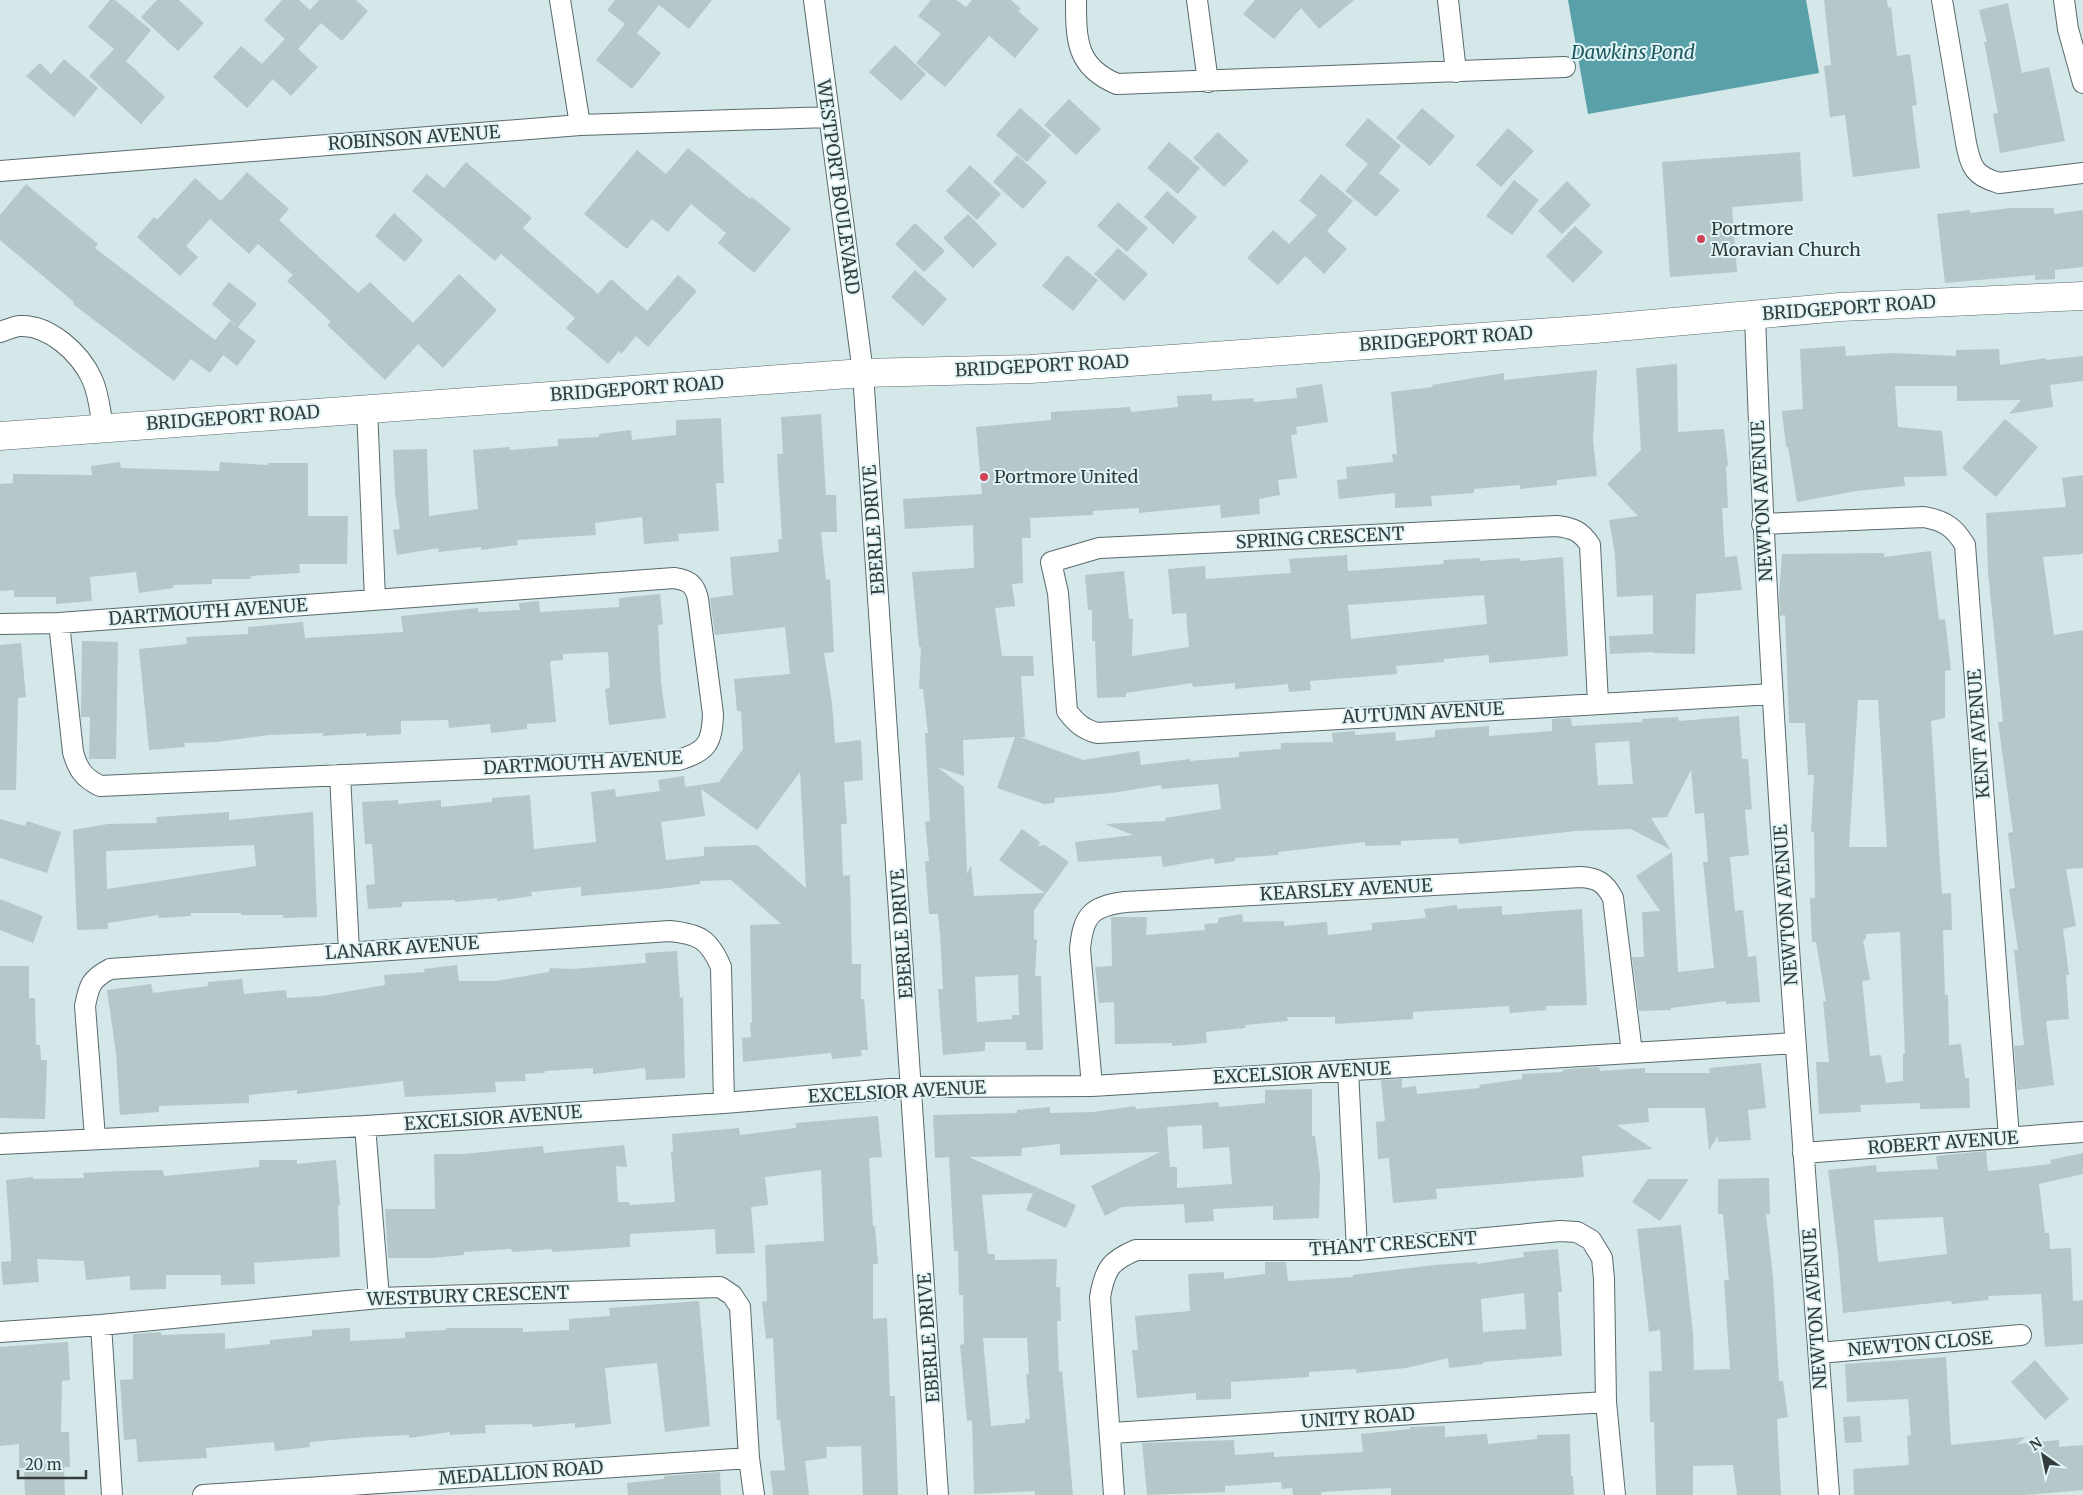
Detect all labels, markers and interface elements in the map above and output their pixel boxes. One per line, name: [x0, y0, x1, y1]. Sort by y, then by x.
water label: Dawkins Pond: [1570, 40, 1695, 64]
street label: WESTPORT BOULEVARD: [812, 77, 865, 296]
street label: ROBINSON AVENUE: [327, 120, 501, 155]
place label: Portmore Moravian Church: [1711, 217, 1861, 261]
marker: Portmore Moravian Church: [1695, 233, 1707, 245]
street label: BRIDGEPORT ROAD: [1761, 290, 1937, 325]
street label: BRIDGEPORT ROAD: [1358, 321, 1534, 356]
street label: BRIDGEPORT ROAD: [954, 349, 1130, 382]
street label: BRIDGEPORT ROAD: [549, 371, 725, 406]
street label: BRIDGEPORT ROAD: [145, 400, 321, 435]
street label: NEWTON AVENUE: [1746, 419, 1777, 582]
street label: EBERLE DRIVE: [857, 464, 890, 596]
place label: Portmore United: [994, 465, 1138, 488]
marker: Portmore United: [978, 471, 990, 483]
street label: SPRING CRESCENT: [1235, 522, 1405, 553]
street label: DARTMOUTH AVENUE: [108, 593, 309, 630]
street label: KENT AVENUE: [1962, 668, 1994, 799]
street label: AUTUMN AVENUE: [1341, 697, 1505, 728]
street label: DARTMOUTH AVENUE: [483, 746, 684, 779]
street label: NEWTON AVENUE: [1768, 823, 1803, 986]
street label: EBERLE DRIVE: [885, 868, 918, 1000]
street label: KEARSLEY AVENUE: [1259, 873, 1433, 906]
street label: LANARK AVENUE: [324, 931, 480, 964]
street label: EXCELSIOR AVENUE: [1212, 1056, 1392, 1089]
street label: EXCELSIOR AVENUE: [807, 1075, 987, 1108]
street label: EXCELSIOR AVENUE: [403, 1100, 583, 1135]
street label: ROBERT AVENUE: [1867, 1126, 2020, 1159]
street label: THANT CRESCENT: [1308, 1226, 1478, 1261]
street label: NEWTON AVENUE: [1797, 1227, 1832, 1390]
street label: EBERLE DRIVE: [912, 1272, 945, 1404]
street label: WESTBURY CRESCENT: [365, 1280, 570, 1311]
street label: NEWTON CLOSE: [1847, 1326, 1994, 1361]
street label: UNITY ROAD: [1300, 1402, 1416, 1433]
north arrow: [2018, 1430, 2068, 1480]
text: N: [2026, 1434, 2045, 1455]
scale bar: [18, 1448, 85, 1480]
text: 20 m: [25, 1455, 62, 1474]
street label: MEDALLION ROAD: [438, 1455, 604, 1490]

